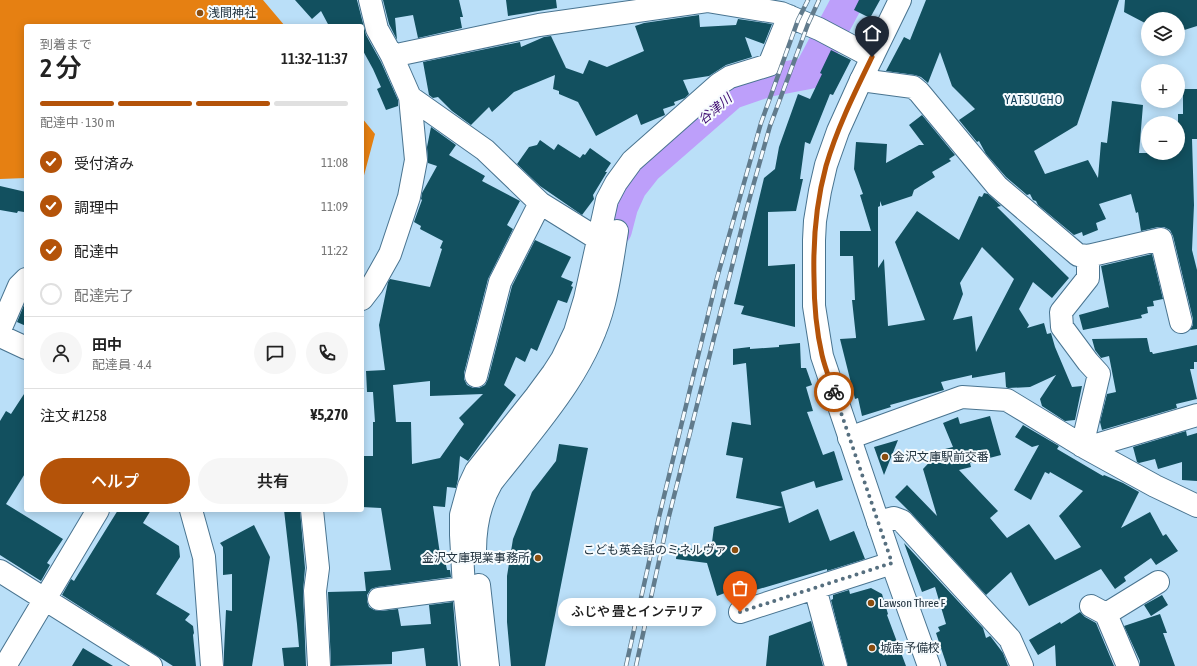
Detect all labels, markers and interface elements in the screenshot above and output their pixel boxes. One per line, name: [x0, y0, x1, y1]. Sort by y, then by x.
place label: 浅間神社: [208, 6, 256, 20]
marker: 浅間神社: [195, 8, 205, 18]
map controls: [1141, 12, 1185, 160]
button: layers: [1141, 12, 1185, 56]
pin: [855, 16, 889, 57]
icon: home: [861, 22, 883, 44]
text: 到着まで: [40, 37, 92, 52]
text: 11:32–11:37: [281, 50, 348, 67]
text: 2 分: [40, 53, 82, 83]
button: +: [1141, 64, 1185, 108]
water label: 谷津川: [695, 89, 736, 127]
district label: YATSUCHO: [1005, 92, 1063, 107]
text: 配達中 · 130 m: [40, 115, 115, 130]
button: −: [1141, 116, 1185, 160]
icon: check: [40, 151, 62, 173]
text: 受付済み: [74, 155, 134, 172]
text: 11:08: [321, 155, 348, 170]
icon: check: [40, 195, 62, 217]
text: 調理中: [74, 199, 119, 216]
text: 11:09: [321, 199, 348, 214]
icon: check: [40, 239, 62, 261]
text: 配達中: [74, 243, 119, 260]
text: 11:22: [321, 243, 348, 258]
text: 配達完了: [74, 287, 134, 304]
button: person: [40, 332, 82, 374]
button: chat: [254, 332, 296, 374]
button: phone: [306, 332, 348, 374]
text: 田中: [92, 336, 122, 353]
text: 配達員 · 4.4: [92, 357, 152, 372]
courier: [814, 372, 854, 412]
icon: bike: [823, 381, 845, 403]
text: ¥5,270: [310, 406, 348, 423]
text: 注文 #1258: [40, 407, 107, 424]
place label: 金沢文庫駅前交番: [893, 450, 989, 464]
marker: 金沢文庫駅前交番: [880, 452, 890, 462]
button: ヘルプ: [40, 458, 190, 504]
button: 共有: [198, 458, 348, 504]
place label: こども英会話のミネルヴァ: [583, 543, 727, 557]
marker: こども英会話のミネルヴァ: [730, 545, 740, 555]
place label: 金沢文庫現業事務所: [422, 551, 530, 565]
marker: 金沢文庫現業事務所: [533, 553, 543, 563]
pin: [723, 571, 757, 612]
icon: bag: [729, 577, 751, 599]
place label: Lawson Three F: [879, 596, 946, 610]
callout: ふじや 畳とインテリア: [558, 598, 716, 626]
marker: Lawson Three F: [866, 598, 876, 608]
text: ふじや 畳とインテリア: [571, 604, 703, 619]
place label: 城南予備校: [880, 641, 940, 655]
marker: 城南予備校: [867, 643, 877, 653]

